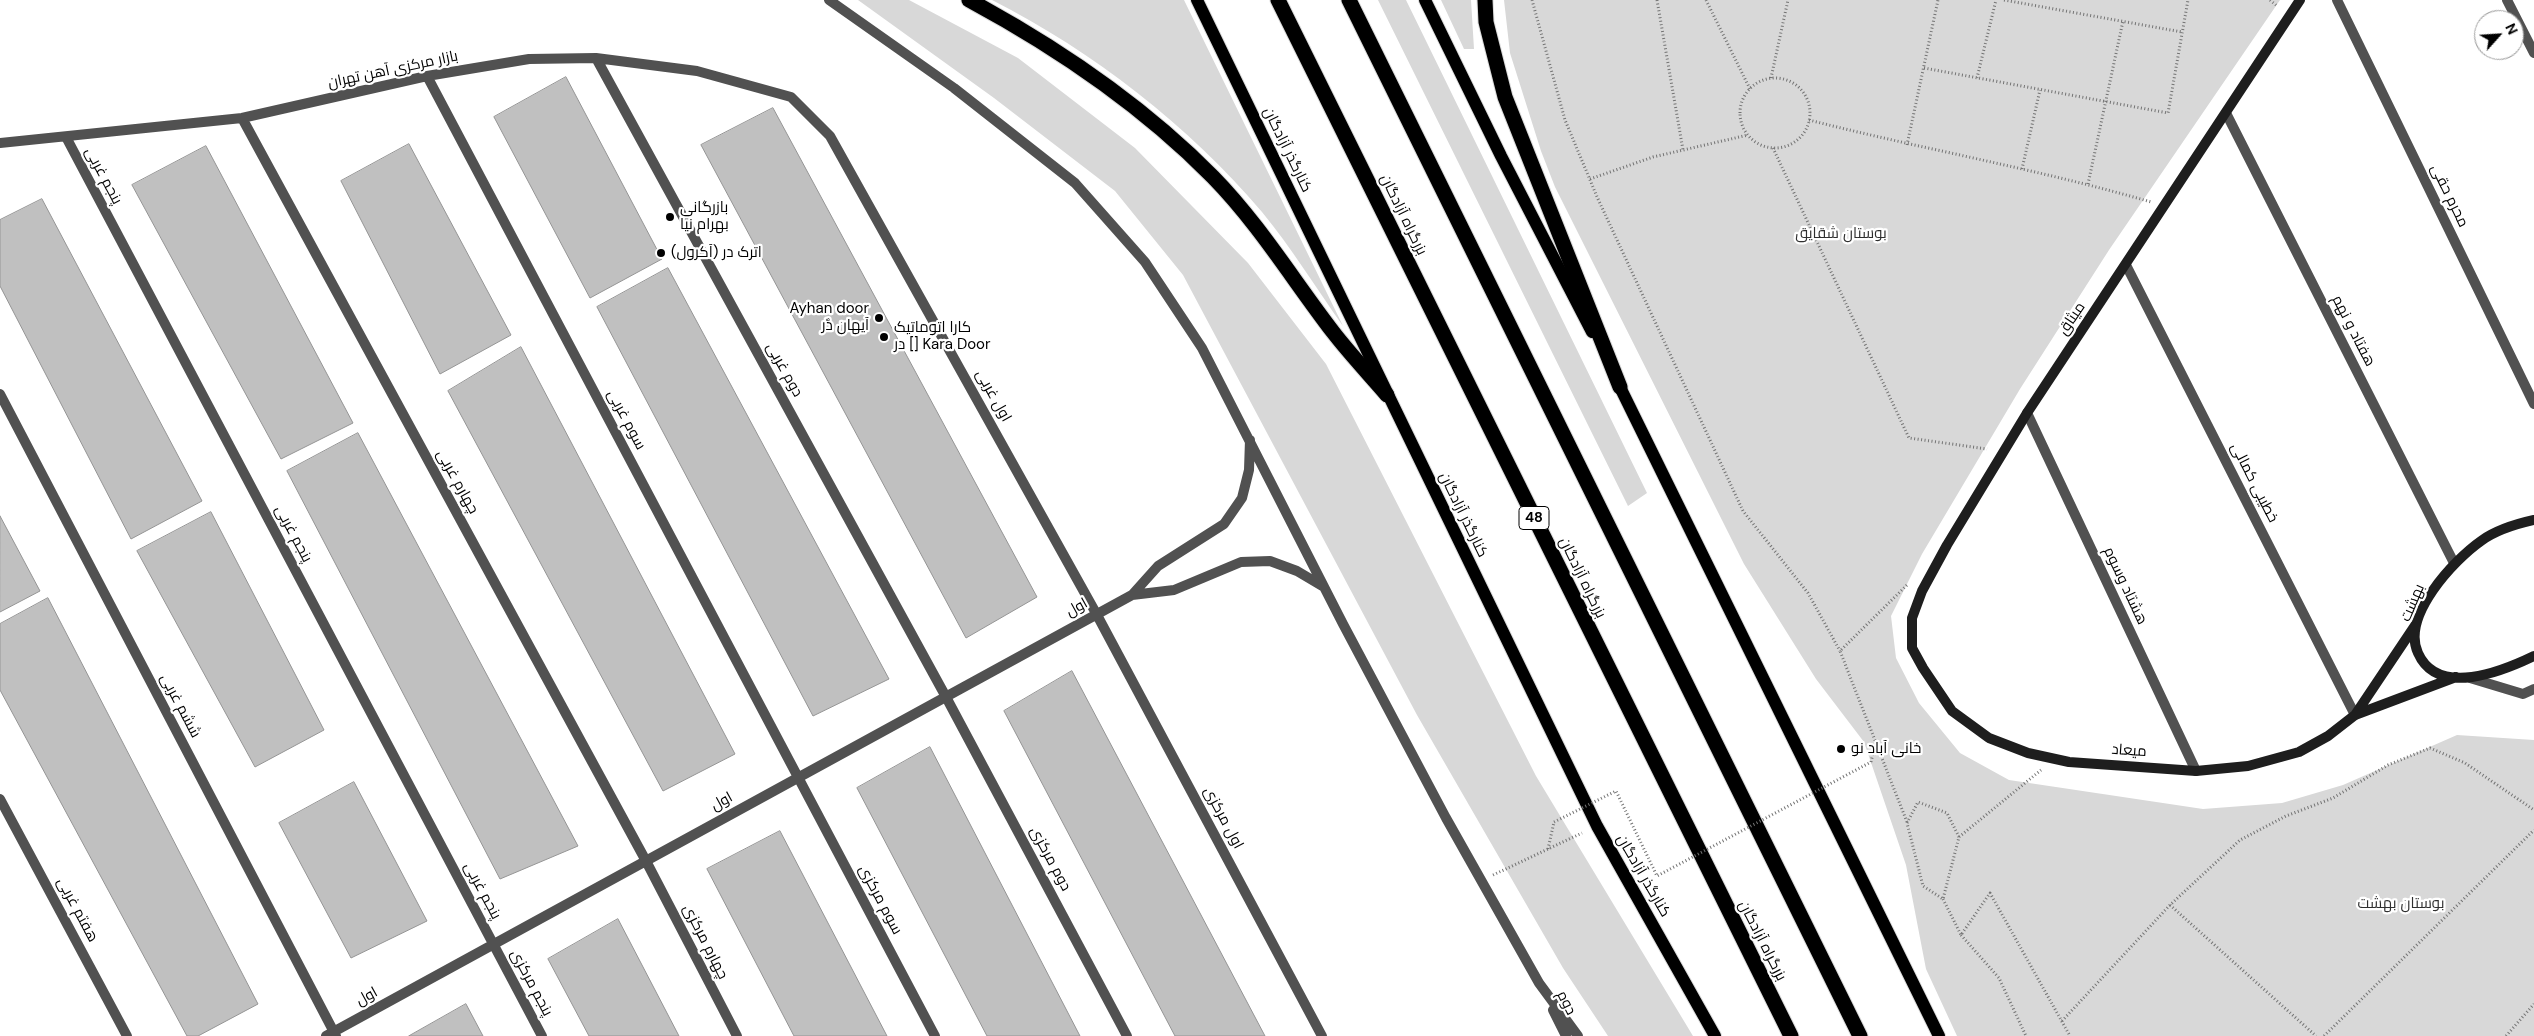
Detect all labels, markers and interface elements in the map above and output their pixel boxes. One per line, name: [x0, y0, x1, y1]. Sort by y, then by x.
north arrow: [2474, 10, 2524, 60]
text: N: [2501, 20, 2522, 37]
street label: بازار مرکزی آهن تهران: [326, 47, 460, 93]
street label: کنارگذر آزادگان: [1259, 105, 1315, 195]
street label: پنجم غربی: [81, 144, 125, 208]
street label: محرم حقی: [2426, 162, 2472, 230]
street label: بزرگراه آزادگان: [1376, 172, 1430, 258]
place label: بازرگانی بهرام نیا: [680, 199, 729, 234]
marker: بازرگانی بهرام نیا: [664, 211, 676, 223]
park label: بوستان شقایق: [1795, 225, 1887, 243]
place label: اترک در (آکرول): [671, 244, 762, 262]
marker: اترک در (آکرول): [655, 247, 667, 259]
street label: هفتاد و نهم: [2327, 292, 2379, 370]
street label: میثاق: [2055, 299, 2089, 339]
place label: Ayhan door آیهان دٌر: [789, 300, 869, 335]
marker: Ayhan door آیهان دٌر: [873, 312, 885, 324]
place label: کارا اتوماتیک در [] Kara Door: [894, 319, 991, 354]
marker: کارا اتوماتیک در [] Kara Door: [878, 331, 890, 343]
street label: دوم غربی: [762, 340, 806, 400]
street label: اول غربی: [971, 367, 1015, 425]
street label: سوم غربی: [603, 387, 649, 453]
street label: خطیبی کمالی: [2226, 440, 2282, 526]
street label: چهارم غربی: [432, 447, 482, 517]
street label: کنارگذر آزادگان: [1435, 470, 1491, 560]
street label: پنجم غربی: [271, 502, 315, 566]
road number: 48: [1519, 506, 1549, 530]
street label: بزرگراه آزادگان: [1555, 535, 1609, 621]
street label: هشتاد وسوم: [2099, 544, 2151, 628]
street label: بهشت: [2397, 582, 2429, 624]
street label: اول: [1063, 595, 1091, 621]
street label: ششم غربی: [156, 671, 204, 741]
place label: خانی آباد نو: [1851, 740, 1921, 758]
street label: میعاد: [2111, 741, 2147, 761]
marker: خانی آباد نو: [1835, 743, 1847, 755]
street label: اول مرکزی: [1199, 784, 1247, 852]
street label: اول: [708, 789, 736, 815]
street label: دوم مرکزی: [1026, 824, 1074, 894]
street label: کنارگذر آزادگان: [1612, 832, 1674, 920]
street label: پنجم غربی: [460, 859, 504, 923]
street label: سوم مرکزی: [854, 862, 906, 938]
street label: هفتم غربی: [53, 875, 101, 945]
park label: بوستان بهشت: [2358, 895, 2444, 913]
street label: بزرگراه آزادگان: [1734, 898, 1790, 984]
street label: چهارم مرکزی: [678, 902, 732, 982]
street label: پنجم مرکزی: [506, 947, 556, 1019]
street label: اول: [353, 984, 381, 1010]
street label: دوم: [1552, 988, 1580, 1018]

